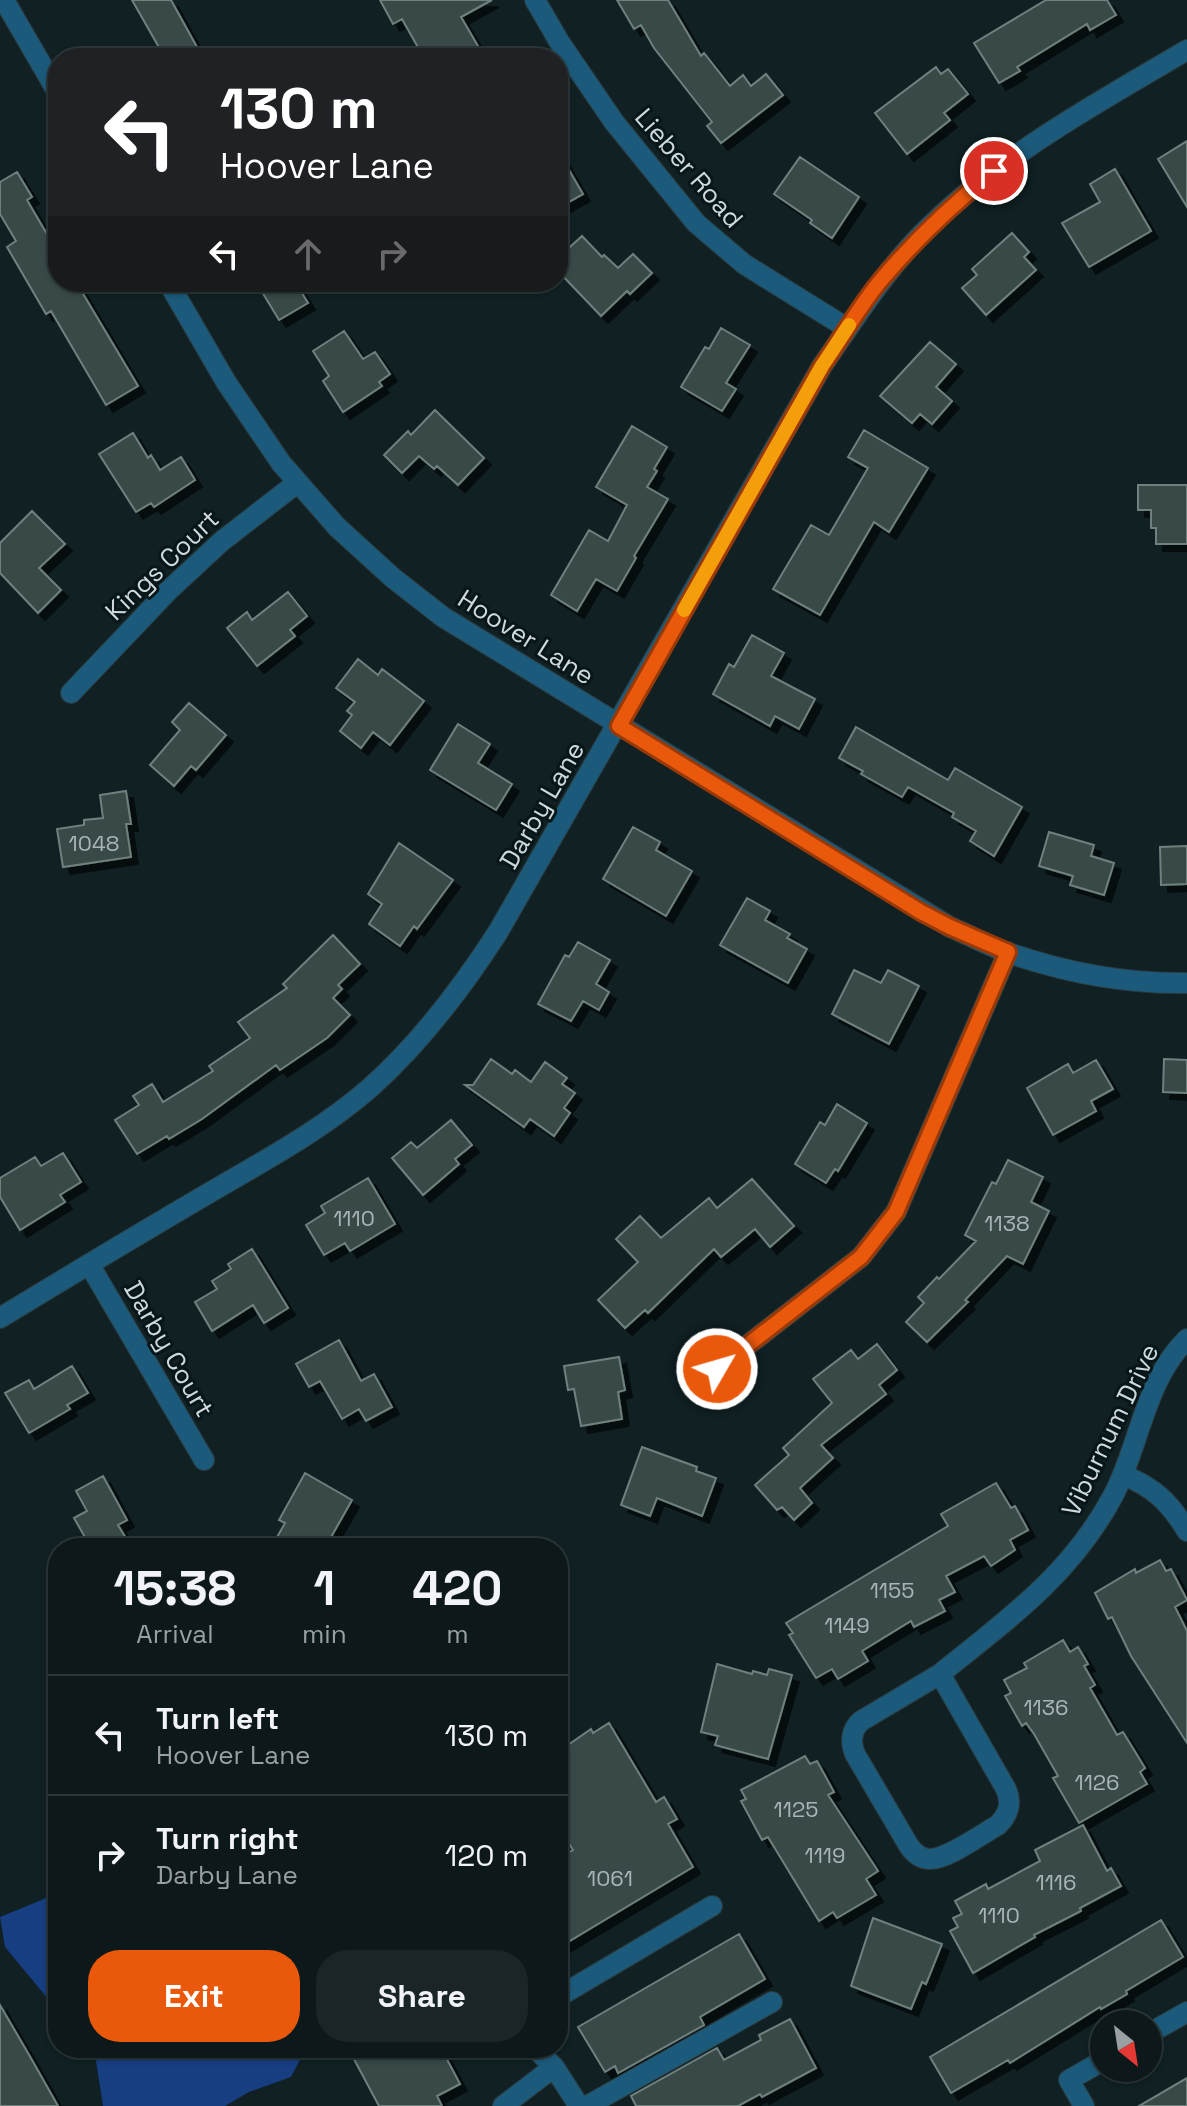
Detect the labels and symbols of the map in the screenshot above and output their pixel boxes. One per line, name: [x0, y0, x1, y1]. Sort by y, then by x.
street label: Lieber Road: [627, 101, 751, 235]
pin: [960, 137, 1028, 205]
street label: Kings Court: [98, 502, 226, 628]
street label: Hoover Lane: [451, 582, 601, 692]
street label: Darby Lane: [492, 735, 592, 875]
house number: 1048: [69, 829, 119, 857]
house number: 1110: [333, 1204, 375, 1232]
house number: 1138: [984, 1209, 1030, 1237]
street label: Darby Court: [116, 1275, 222, 1423]
position arrow: [675, 1327, 759, 1411]
street label: Viburnum Drive: [1054, 1338, 1166, 1522]
house number: 1155: [870, 1576, 914, 1604]
house number: 1149: [824, 1611, 870, 1639]
house number: 1136: [1023, 1693, 1069, 1721]
house number: 1126: [1074, 1768, 1120, 1796]
house number: 1125: [774, 1795, 818, 1823]
house number: 1119: [804, 1841, 846, 1869]
house number: 1061: [587, 1864, 633, 1892]
house number: 1116: [1035, 1868, 1077, 1896]
house number: 1110: [978, 1901, 1020, 1929]
north arrow: [1090, 2010, 1162, 2082]

